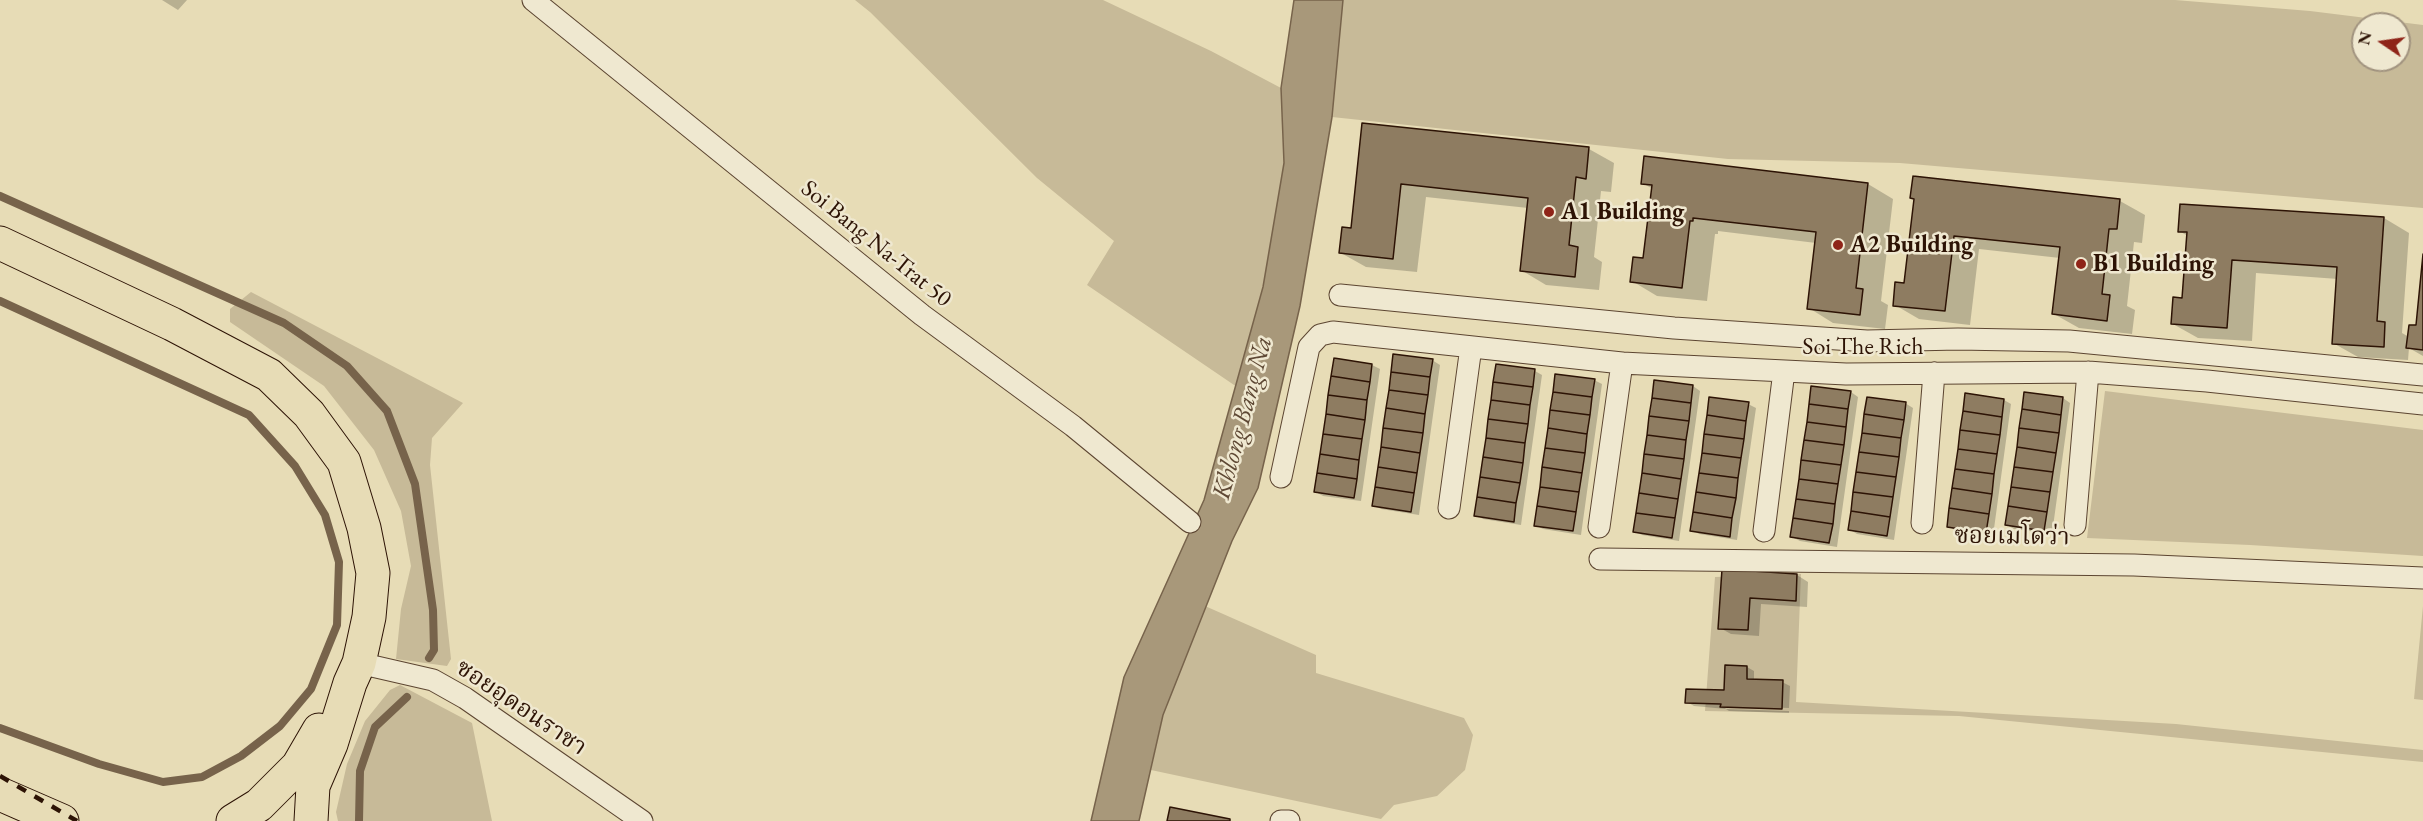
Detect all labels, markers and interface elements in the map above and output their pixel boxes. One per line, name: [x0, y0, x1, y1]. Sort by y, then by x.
north arrow: [2351, 12, 2411, 72]
text: N: [2353, 30, 2377, 47]
street label: Soi Bang Na-Trat 50: [795, 174, 957, 314]
place label: A1 Building: [1561, 198, 1684, 226]
marker: A1 Building: [1542, 205, 1556, 219]
place label: A2 Building: [1850, 231, 1973, 259]
marker: A2 Building: [1831, 238, 1845, 252]
place label: B1 Building: [2093, 250, 2214, 278]
marker: B1 Building: [2074, 257, 2088, 271]
water label: Khlong Bang Na: [1206, 333, 1280, 503]
street label: Soi The Rich: [1802, 333, 1924, 361]
street label: ซอยเมโดว่า: [1954, 522, 2070, 552]
street label: ซอยอุดอนราชา: [450, 654, 592, 762]

